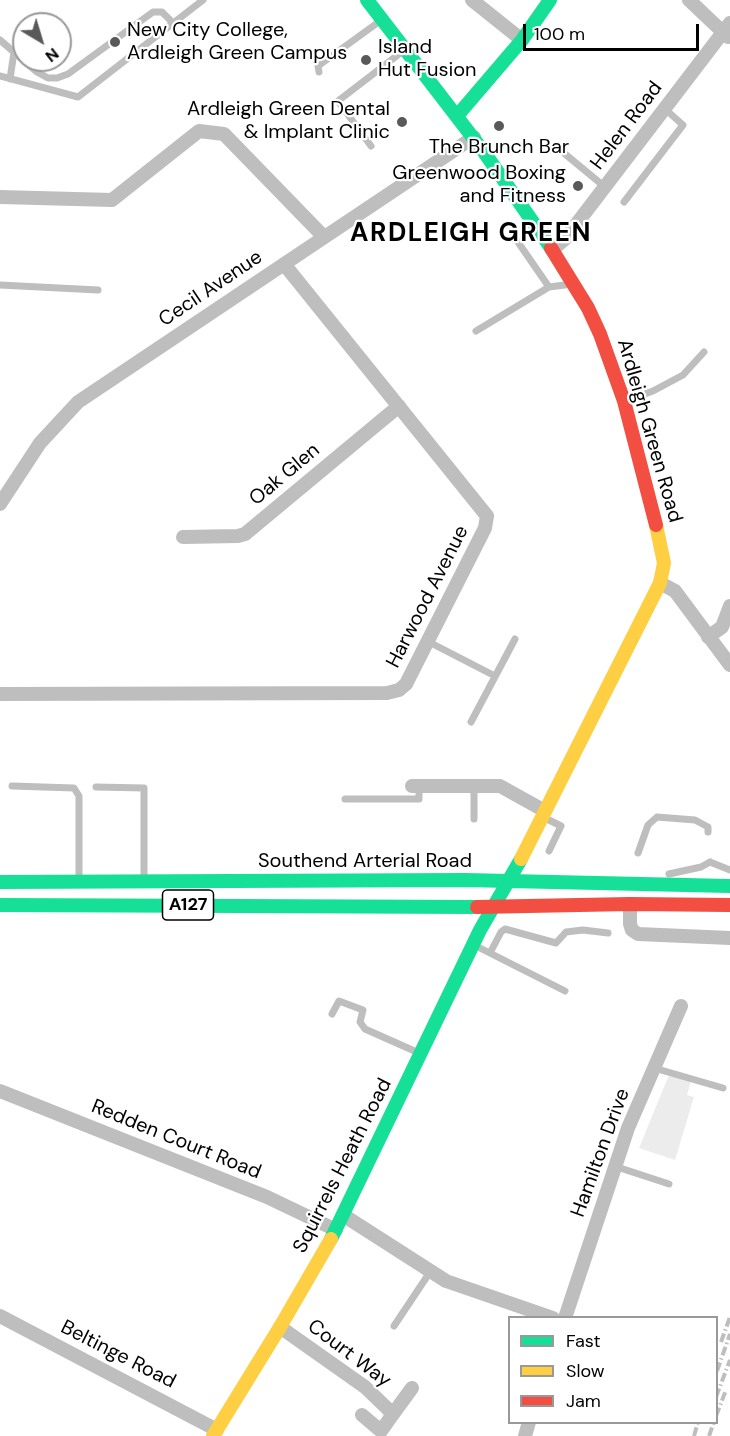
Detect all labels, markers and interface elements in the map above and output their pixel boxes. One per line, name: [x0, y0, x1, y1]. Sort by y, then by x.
north arrow: [12, 12, 72, 72]
scale bar: [526, 12, 702, 50]
place label: New City College, Ardleigh Green Campus: [127, 19, 347, 66]
text: 100 m: [534, 22, 585, 46]
marker: New City College, Ardleigh Green Campus: [108, 35, 122, 49]
place label: Island Hut Fusion: [378, 36, 477, 83]
text: N: [41, 43, 63, 67]
marker: Island Hut Fusion: [359, 53, 373, 67]
street label: Helen Road: [586, 77, 668, 175]
place label: Ardleigh Green Dental & Implant Clinic: [187, 98, 390, 145]
marker: Ardleigh Green Dental & Implant Clinic: [395, 115, 409, 129]
marker: The Brunch Bar: [492, 119, 506, 133]
place label: The Brunch Bar: [429, 136, 569, 160]
place label: Greenwood Boxing and Fitness: [392, 162, 566, 209]
marker: Greenwood Boxing and Fitness: [571, 179, 585, 193]
district label: ARDLEIGH GREEN: [350, 218, 592, 250]
street label: Cecil Avenue: [155, 246, 267, 332]
street label: Ardleigh Green Road: [611, 337, 687, 525]
street label: Oak Glen: [245, 439, 325, 511]
street label: Harwood Avenue: [382, 522, 474, 672]
street label: Southend Arterial Road: [258, 850, 472, 874]
road number: A127: [162, 890, 213, 920]
street label: Squirrels Heath Road: [289, 1075, 397, 1257]
street label: Hamilton Drive: [567, 1085, 635, 1221]
street label: Redden Court Road: [88, 1095, 264, 1185]
street label: Court Way: [303, 1315, 395, 1393]
street label: Beltinge Road: [56, 1316, 180, 1394]
legend: [508, 1316, 718, 1424]
text: Fast: [566, 1329, 601, 1353]
text: Slow: [566, 1359, 605, 1383]
text: Jam: [566, 1389, 601, 1413]

